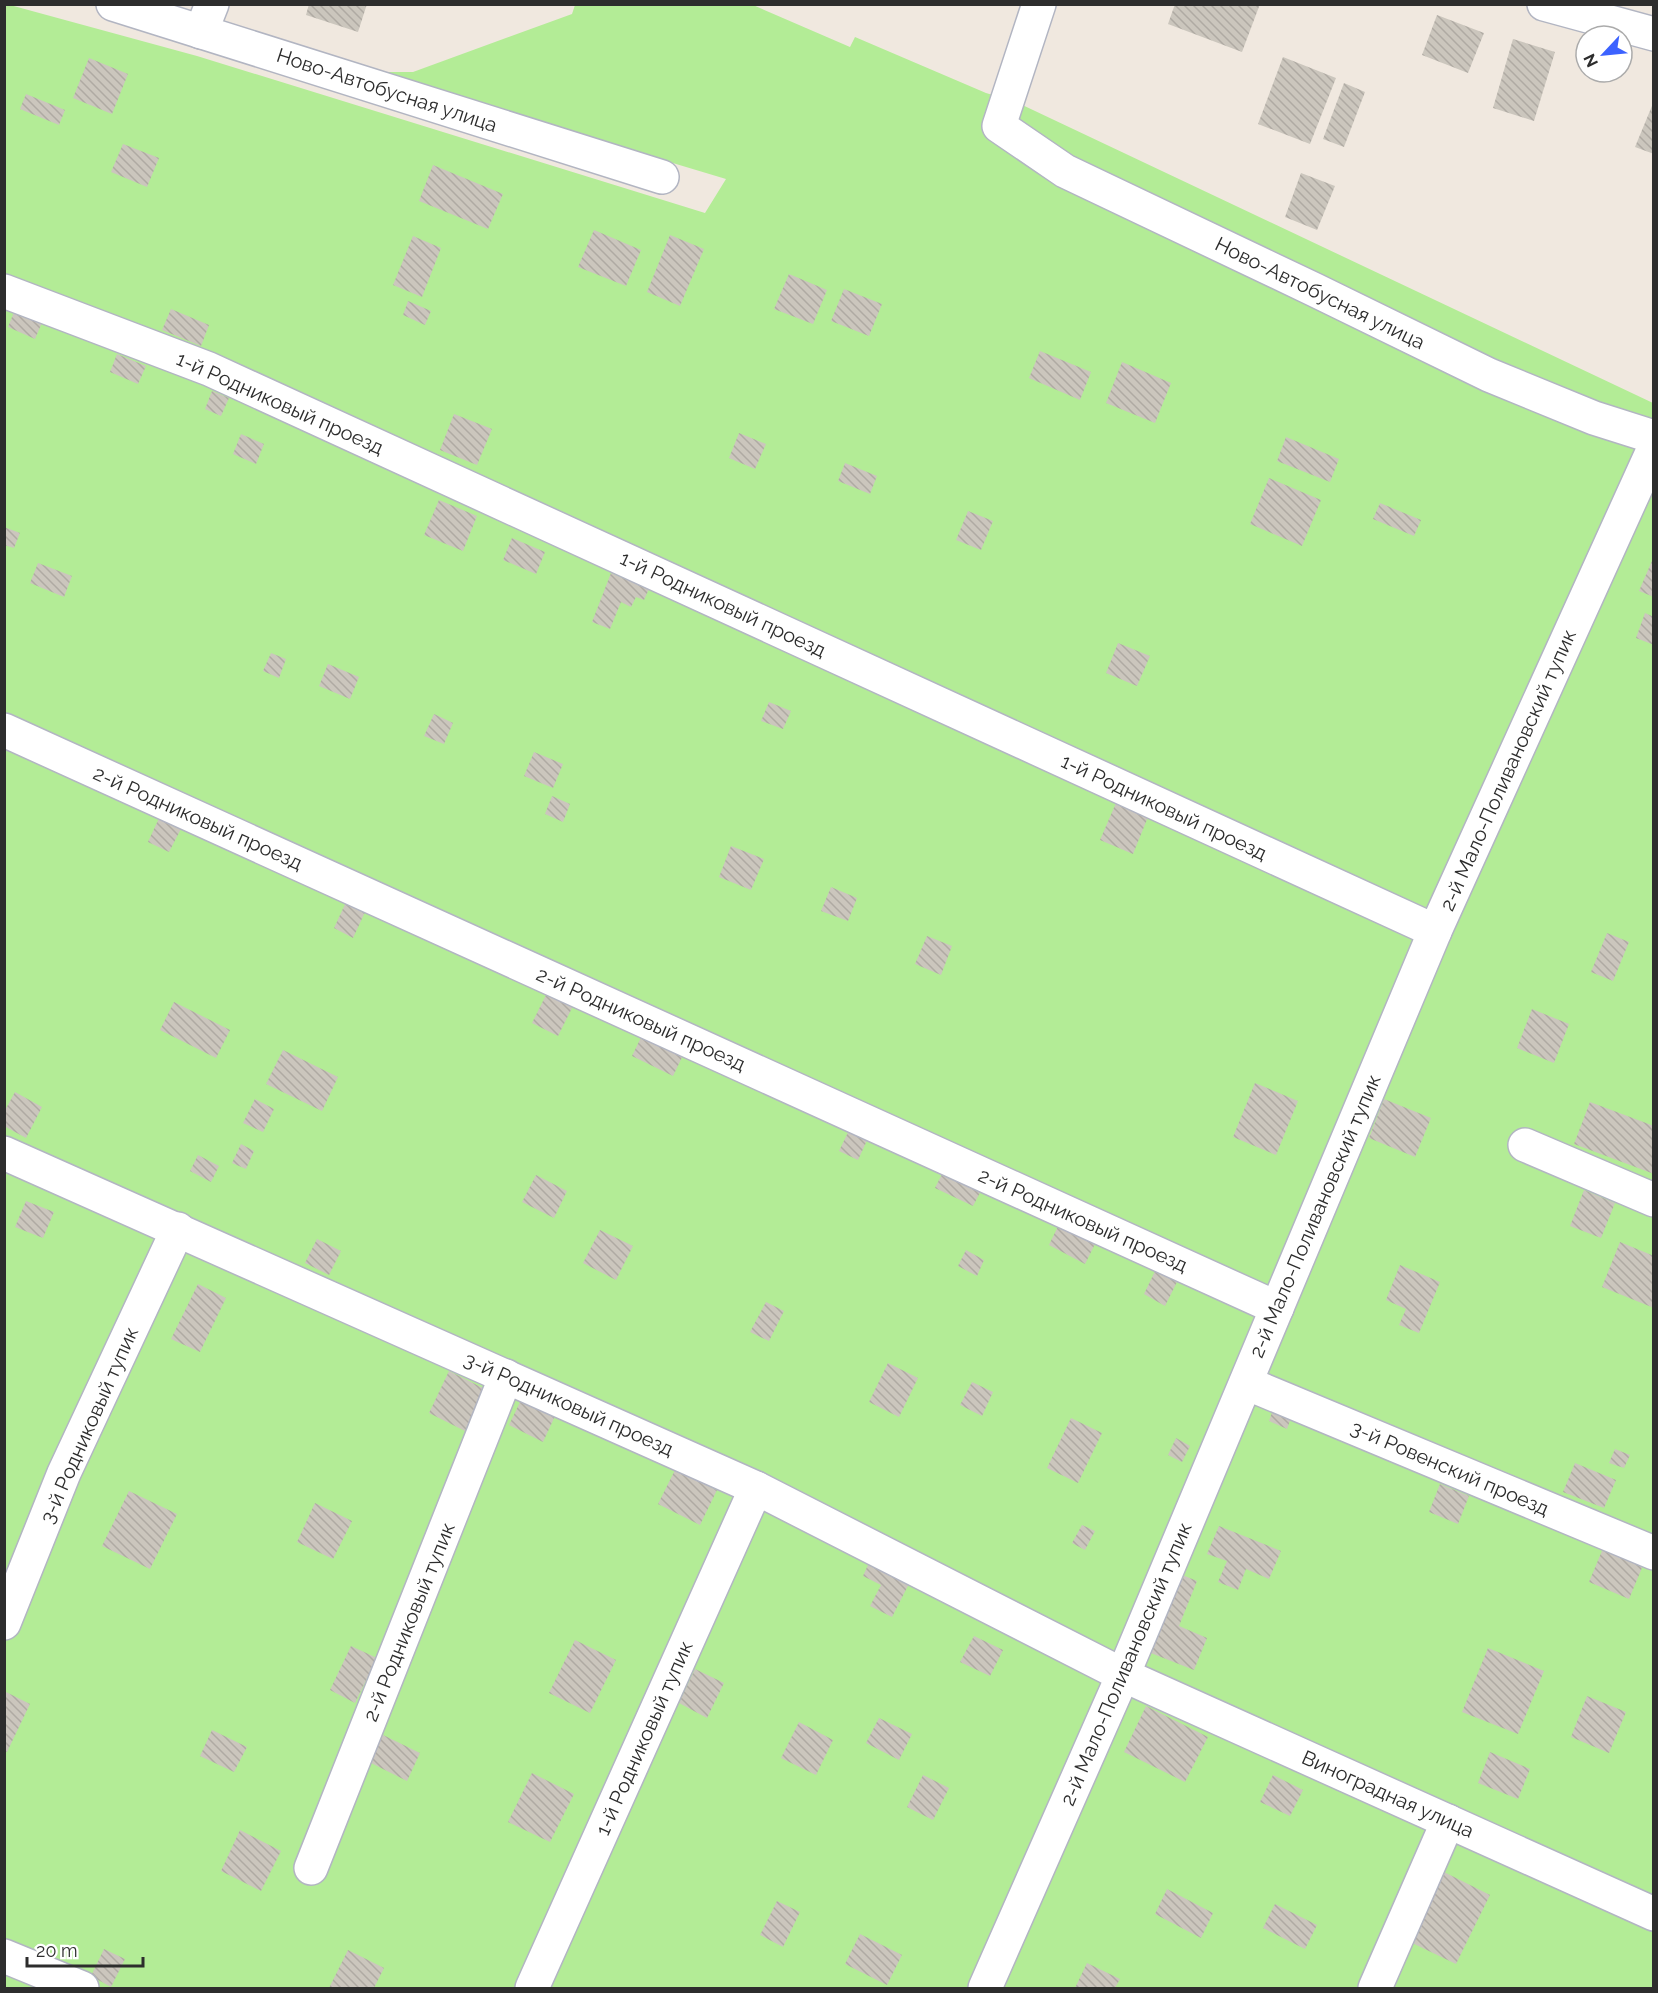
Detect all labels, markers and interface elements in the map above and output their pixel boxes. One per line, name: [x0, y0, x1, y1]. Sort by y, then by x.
north arrow: [1574, 24, 1634, 84]
street label: Ново-Автобусная улица: [274, 43, 500, 137]
text: N: [1580, 51, 1602, 70]
street label: Ново-Автобусная улица: [1211, 232, 1429, 354]
street label: 1-й Родниковый проезд: [173, 346, 388, 460]
street label: 1-й Родниковый проезд: [616, 546, 830, 662]
street label: 2-й Мало-Поливановский тупик: [1435, 626, 1581, 914]
street label: 1-й Родниковый проезд: [1057, 749, 1271, 865]
street label: 2-й Родниковый проезд: [90, 761, 307, 875]
street label: 2-й Родниковый проезд: [533, 962, 750, 1076]
street label: 2-й Мало-Поливановский тупик: [1244, 1071, 1386, 1361]
street label: 2-й Родниковый проезд: [975, 1163, 1192, 1277]
street label: 3-й Родниковый тупик: [35, 1323, 143, 1527]
street label: 3-й Родниковый проезд: [461, 1347, 678, 1461]
street label: 3-й Ровенский проезд: [1347, 1415, 1553, 1521]
street label: 2-й Родниковый тупик: [358, 1519, 460, 1725]
street label: 2-й Мало-Поливановский тупик: [1055, 1519, 1197, 1809]
street label: 1-й Родниковый тупик: [590, 1637, 698, 1839]
street label: Виноградная улица: [1298, 1745, 1478, 1843]
scale bar: [27, 1930, 142, 1968]
text: 20 m: [36, 1940, 78, 1961]

